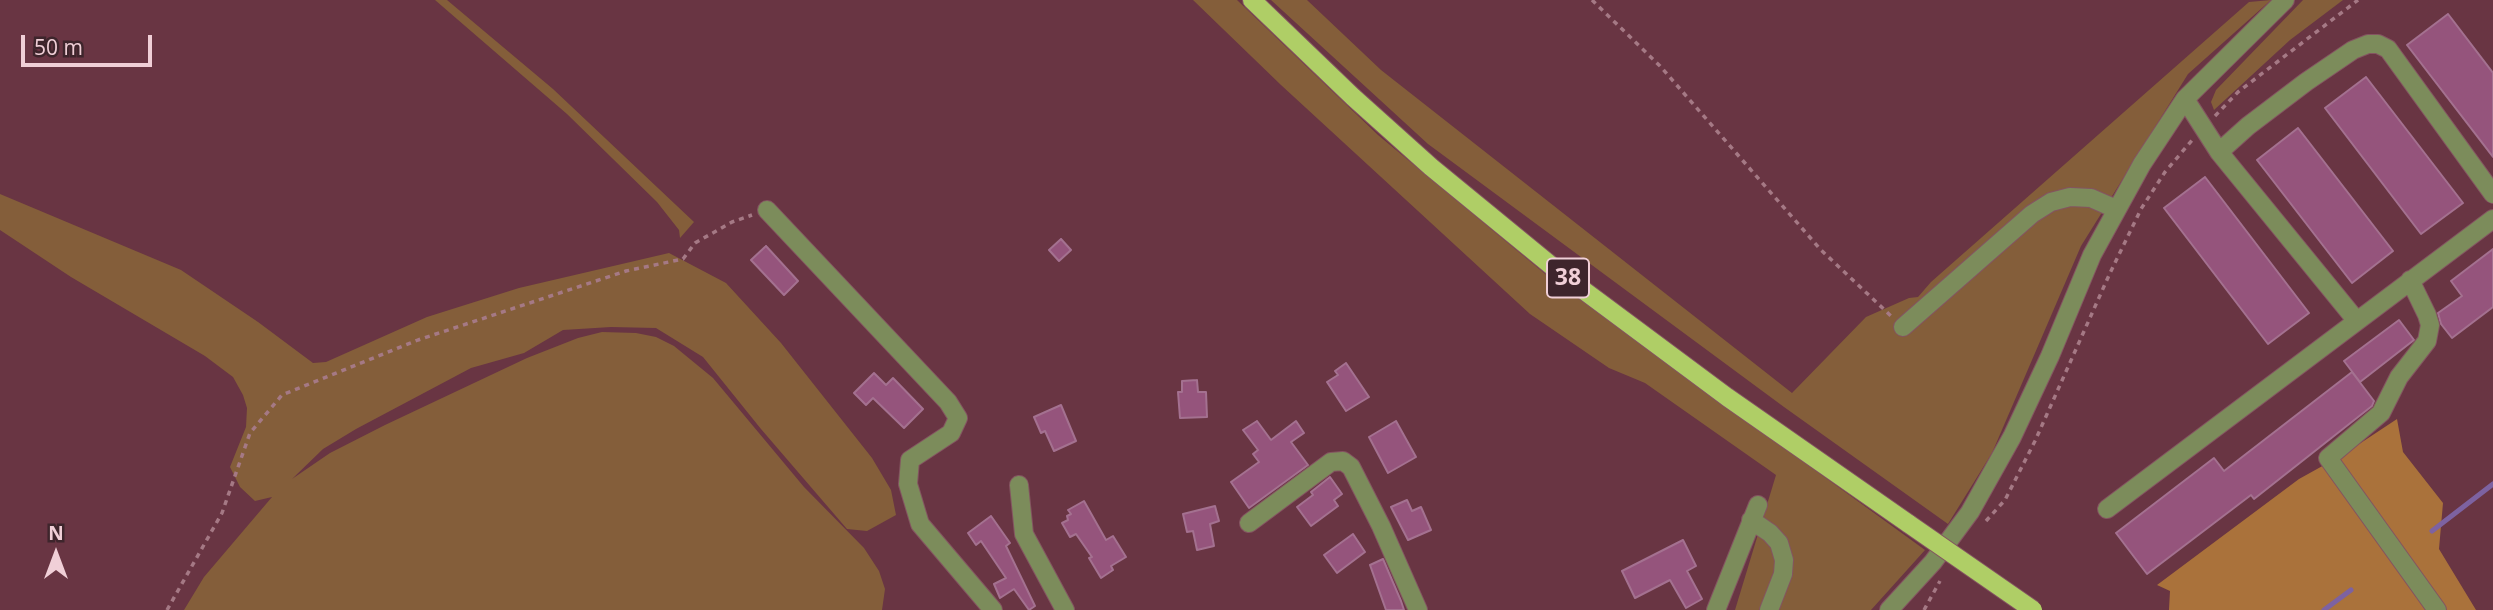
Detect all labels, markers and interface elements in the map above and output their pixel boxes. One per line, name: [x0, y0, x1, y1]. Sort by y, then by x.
scale bar: [24, 21, 156, 65]
text: 50 m: [34, 33, 83, 61]
road number: 38: [1547, 258, 1589, 298]
north arrow: [21, 519, 91, 589]
text: N: [48, 520, 64, 546]

